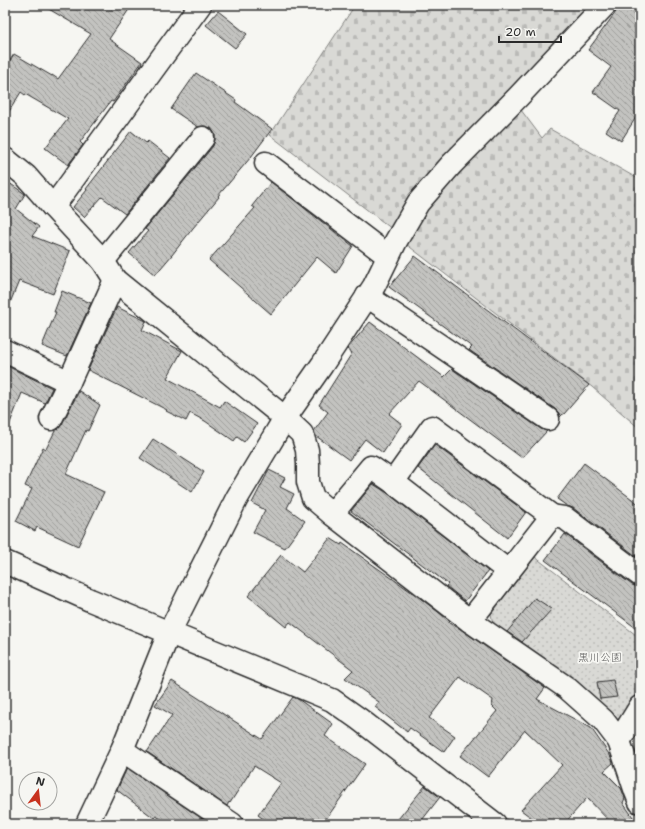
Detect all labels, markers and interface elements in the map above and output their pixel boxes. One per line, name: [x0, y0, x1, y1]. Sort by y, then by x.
scale bar: [499, 18, 561, 44]
text: 20 m: [505, 24, 536, 40]
park label: 黒川公園: [578, 650, 622, 665]
north arrow: [18, 771, 58, 811]
text: N: [34, 773, 47, 790]

